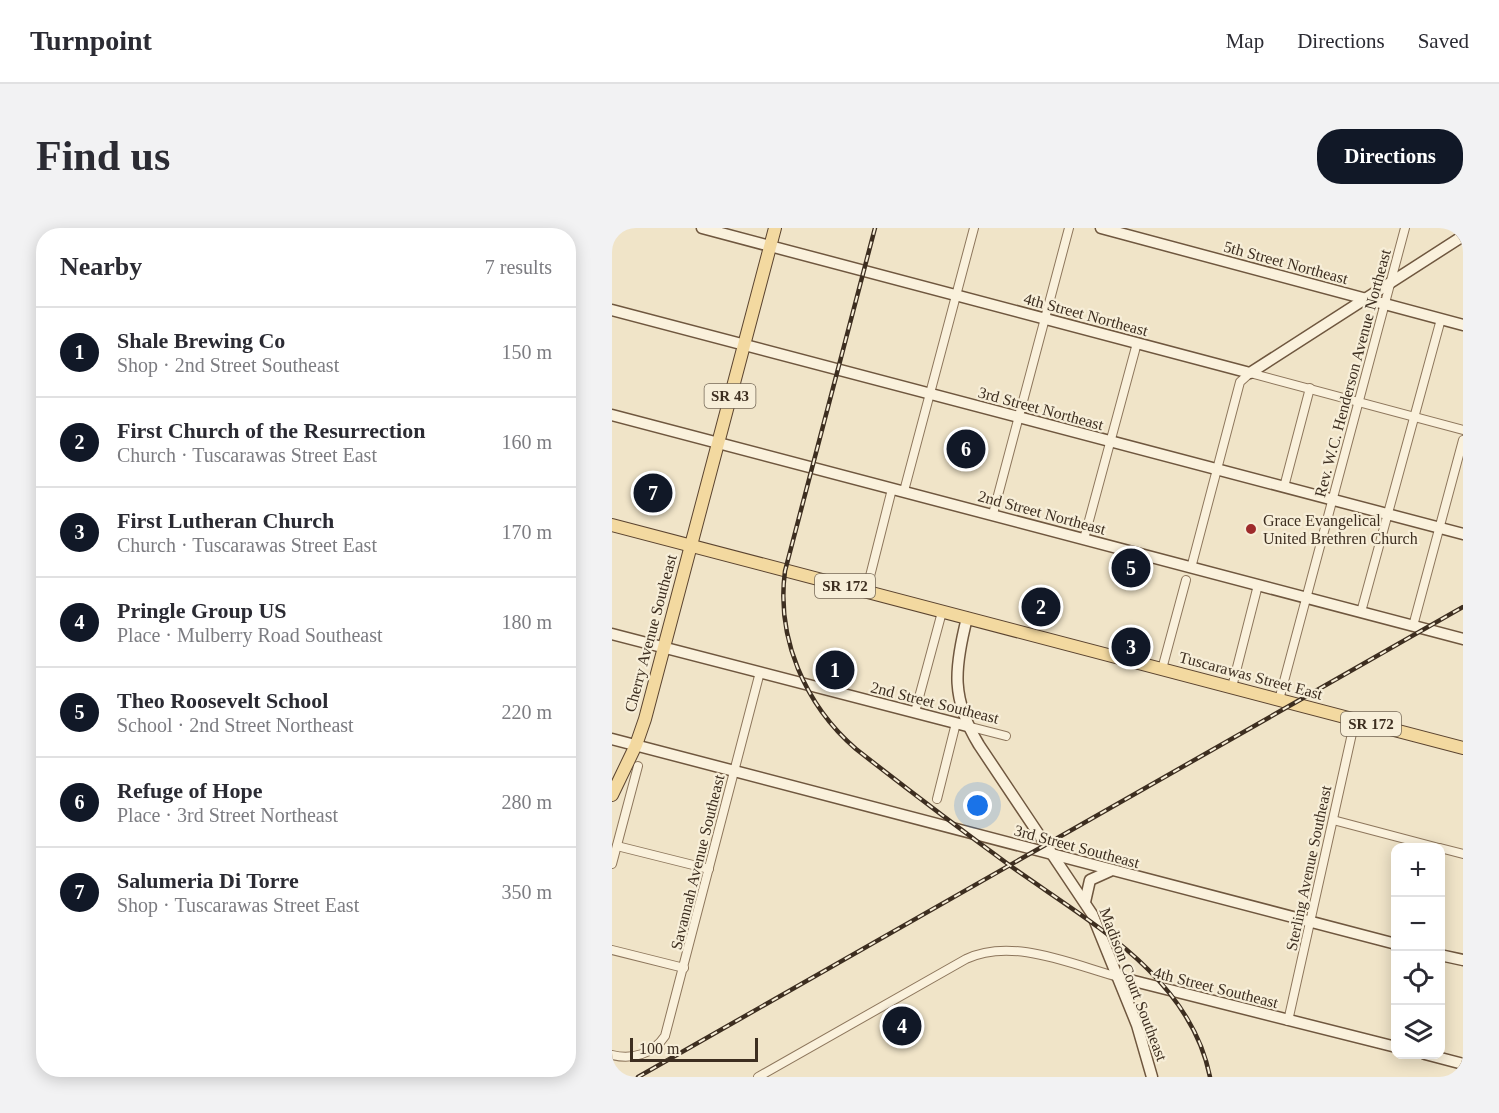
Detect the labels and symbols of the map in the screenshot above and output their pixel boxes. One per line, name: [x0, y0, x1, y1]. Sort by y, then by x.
street label: 5th Street Northeast: [1222, 238, 1350, 287]
street label: Rev. W.C. Henderson Avenue Northeast: [1311, 247, 1394, 499]
street label: 4th Street Northeast: [1022, 290, 1150, 339]
road number: SR 43: [704, 384, 756, 408]
street label: 3rd Street Northeast: [976, 384, 1106, 434]
pin: 6: [946, 426, 986, 472]
pin: 7: [634, 470, 672, 516]
street label: 2nd Street Northeast: [976, 487, 1108, 538]
place label: Grace Evangelical United Brethren Church: [1263, 512, 1418, 547]
marker: Grace Evangelical United Brethren Church: [1244, 522, 1258, 536]
pin: 5: [1112, 546, 1150, 590]
street label: Cherry Avenue Southeast: [621, 552, 681, 714]
road number: SR 172: [815, 574, 875, 598]
pin: 2: [1022, 584, 1060, 629]
pin: 3: [1112, 624, 1150, 670]
pin: 1: [816, 648, 854, 692]
street label: Tuscarawas Street East: [1177, 648, 1325, 703]
street label: 2nd Street Southeast: [869, 678, 1001, 727]
road number: SR 172: [1341, 712, 1401, 736]
street label: Savannah Avenue Southeast: [667, 772, 728, 952]
street label: Sterling Avenue Southeast: [1283, 783, 1335, 953]
your location: [963, 791, 992, 820]
street label: 3rd Street Southeast: [1012, 822, 1142, 872]
street label: Madison Court Southeast: [1096, 905, 1171, 1064]
street label: 4th Street Southeast: [1152, 964, 1281, 1011]
pin: 4: [882, 1004, 922, 1048]
scale bar: [630, 1035, 758, 1062]

